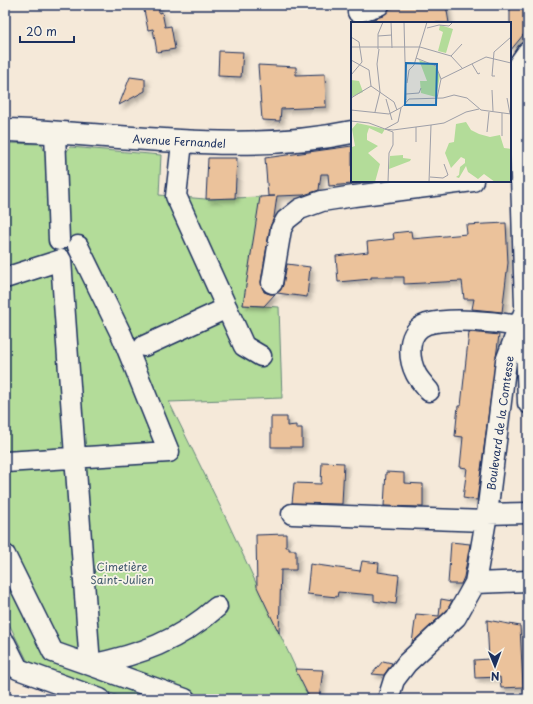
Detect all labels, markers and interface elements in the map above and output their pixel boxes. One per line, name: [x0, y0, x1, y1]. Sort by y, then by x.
scale bar: [20, 18, 74, 44]
text: 20 m: [26, 22, 57, 40]
inset map: [351, 22, 511, 182]
street label: Avenue Fernandel: [132, 130, 226, 152]
street label: Boulevard de la Comtesse: [482, 355, 518, 491]
park label: Cimetière Saint-Julien: [90, 558, 154, 588]
north arrow: [475, 646, 515, 686]
text: N: [490, 668, 500, 685]

